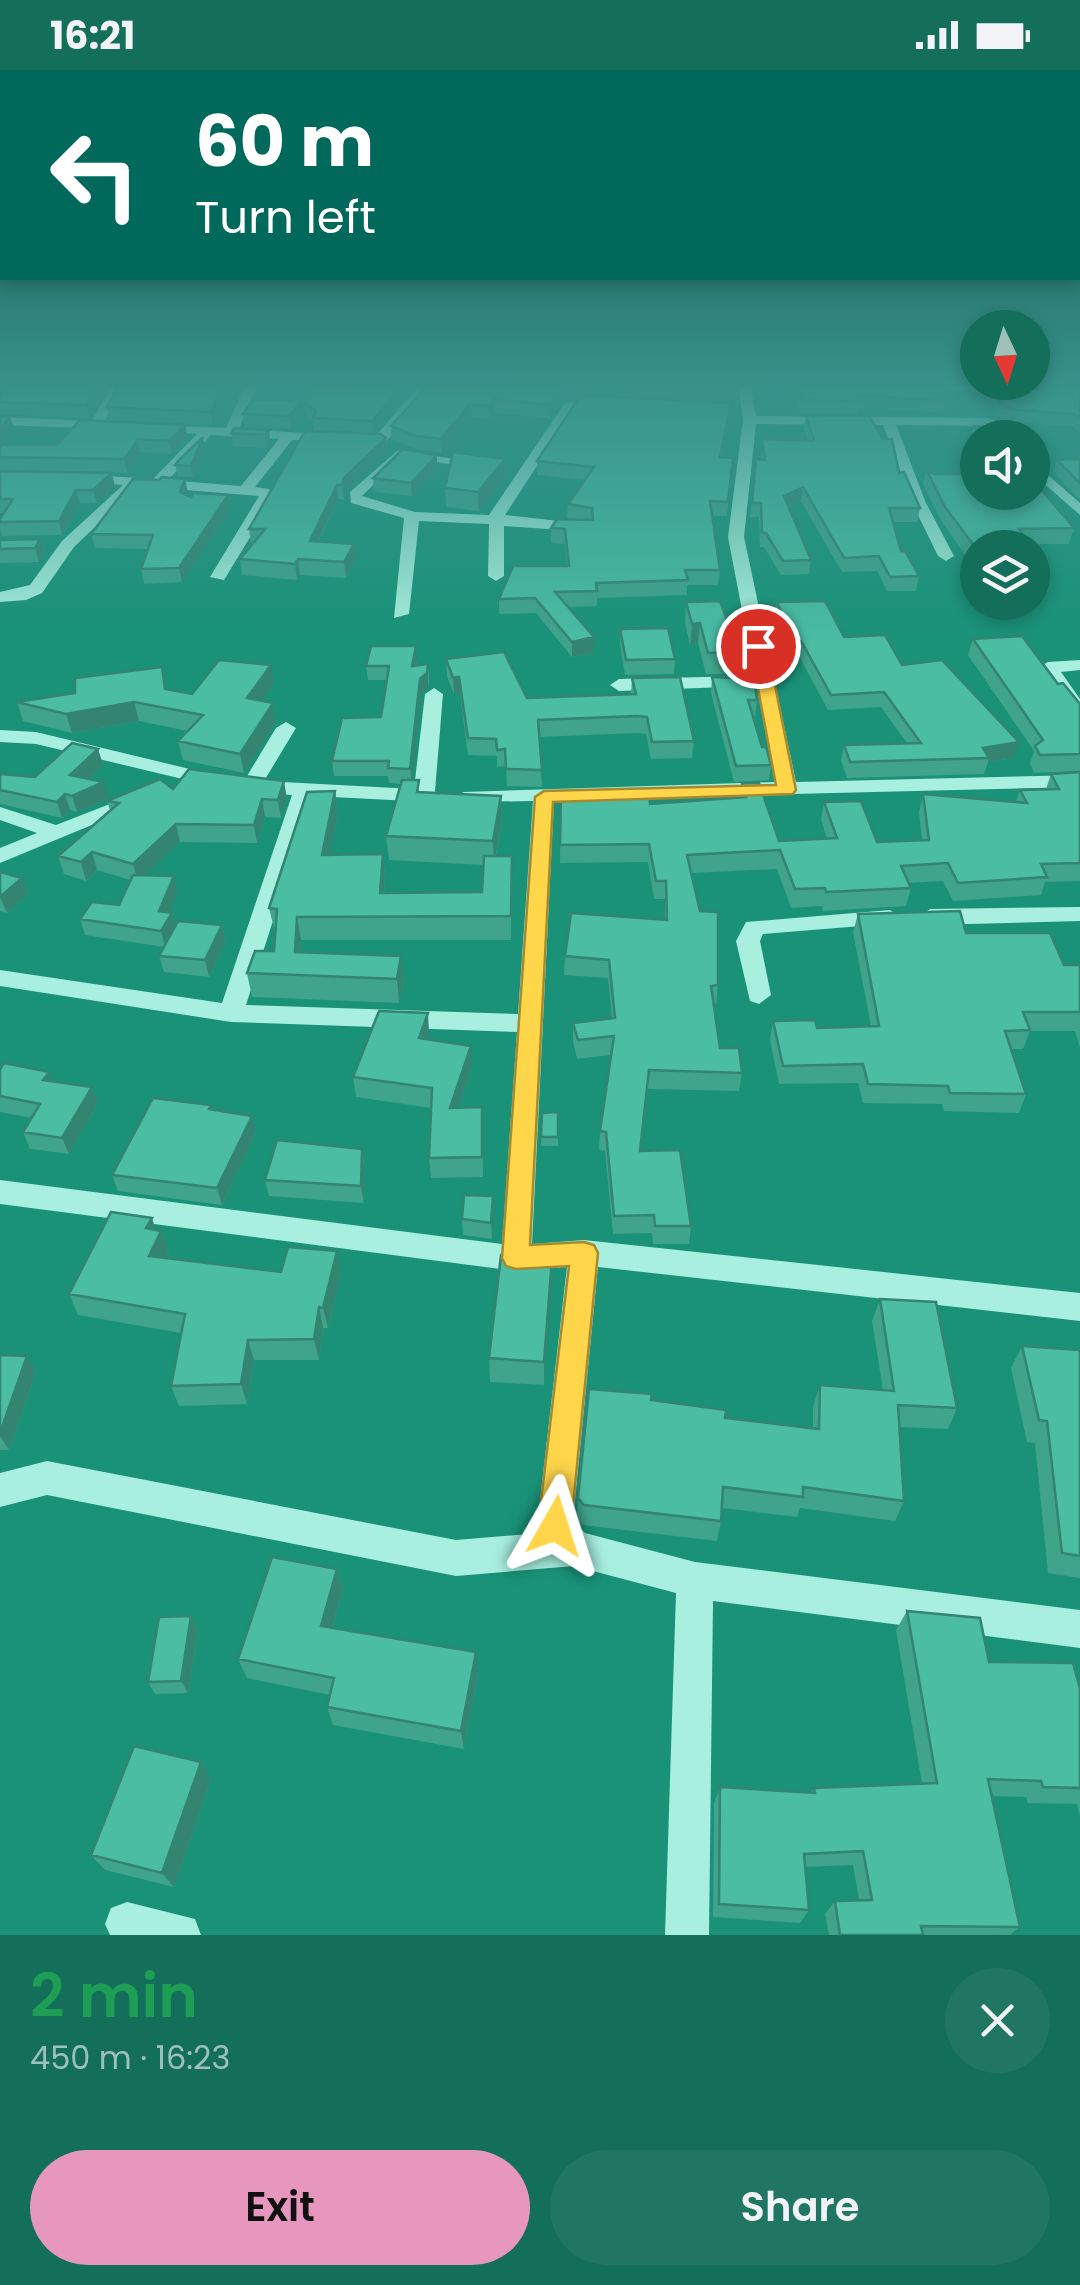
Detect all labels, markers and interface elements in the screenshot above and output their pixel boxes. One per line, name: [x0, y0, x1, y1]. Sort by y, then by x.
text: 16:21: [50, 9, 135, 62]
text: 60 m: [195, 92, 374, 191]
icon: left: [30, 110, 160, 240]
text: Turn left: [195, 186, 376, 249]
north arrow: [960, 310, 1050, 400]
map controls: [960, 310, 1050, 620]
button: sound: [960, 420, 1050, 510]
button: layers: [960, 530, 1050, 620]
pin: [716, 604, 801, 689]
icon: arrive: [731, 619, 786, 674]
position arrow: [503, 1474, 607, 1578]
text: 2 min: [30, 1954, 198, 2038]
button: close: [945, 1968, 1050, 2073]
text: 450 m · 16:23: [30, 2035, 230, 2080]
button: Exit: [30, 2150, 530, 2265]
button: Share: [550, 2150, 1050, 2265]

